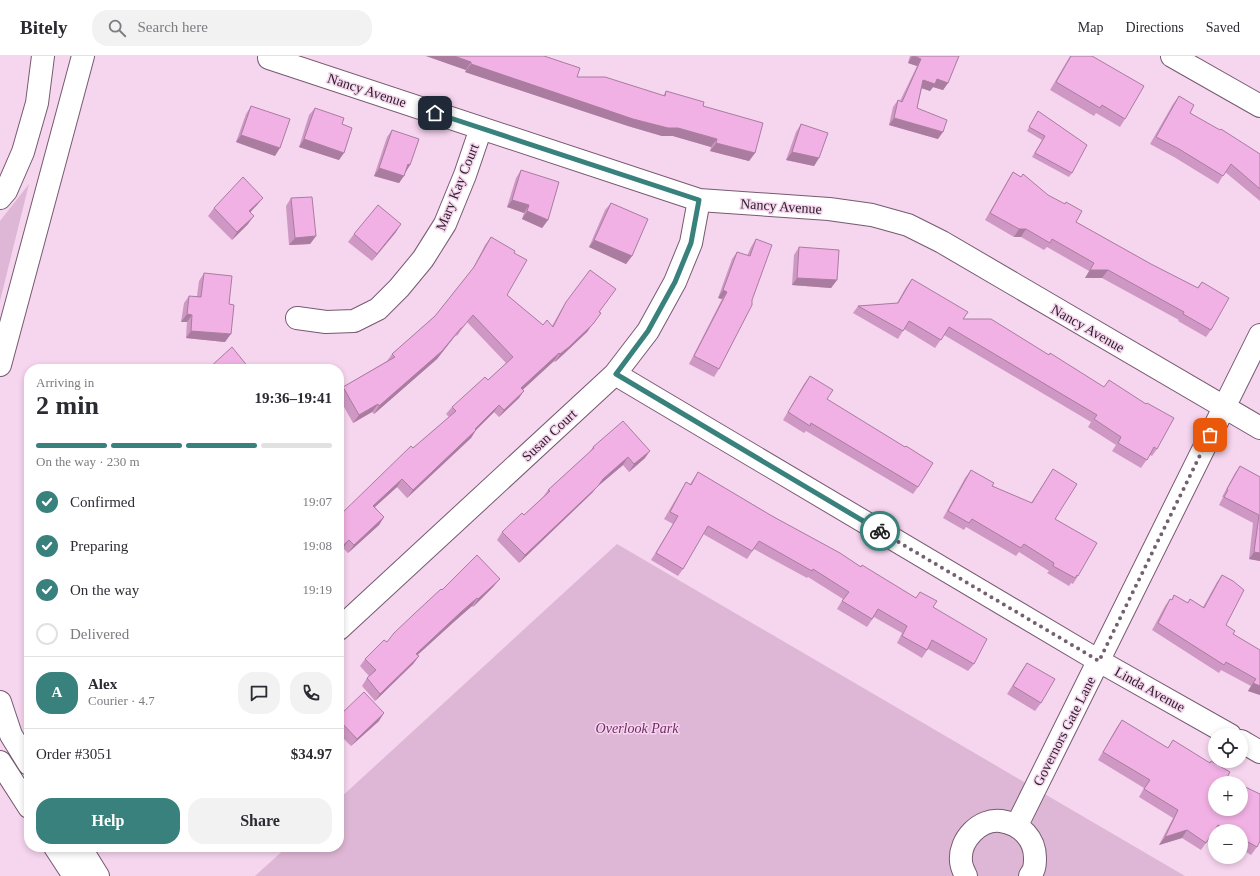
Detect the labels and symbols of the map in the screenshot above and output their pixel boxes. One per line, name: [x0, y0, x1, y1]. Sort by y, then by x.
street label: Nancy Avenue: [326, 71, 408, 110]
pin: [418, 96, 452, 130]
street label: Mary Kay Court: [433, 141, 482, 233]
street label: Nancy Avenue: [740, 196, 822, 217]
street label: Nancy Avenue: [1049, 301, 1127, 355]
street label: Susan Court: [519, 406, 580, 464]
pin: [1193, 418, 1227, 452]
courier: [860, 511, 900, 551]
street label: Linda Avenue: [1112, 664, 1187, 715]
street label: Governors Gate Lane: [1030, 674, 1098, 788]
park label: Overlook Park: [596, 721, 679, 736]

